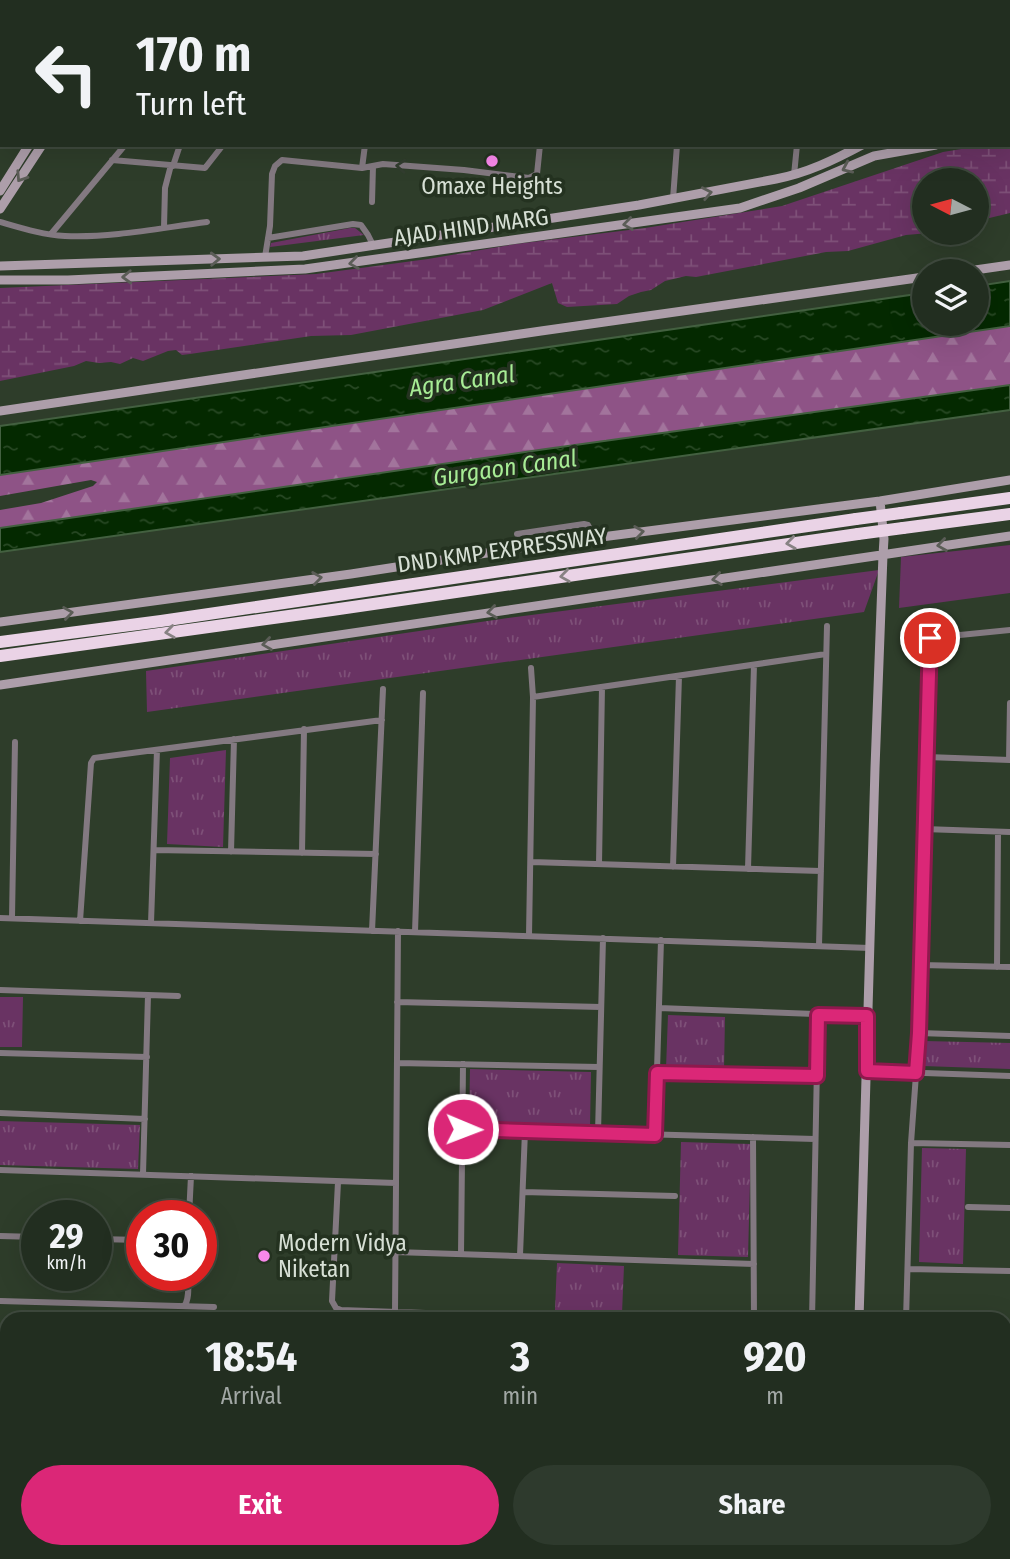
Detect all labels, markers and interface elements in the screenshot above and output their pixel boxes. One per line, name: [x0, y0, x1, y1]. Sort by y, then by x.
text: 170 m: [136, 25, 252, 84]
icon: left: [21, 28, 112, 119]
text: Turn left: [136, 85, 246, 123]
marker: Omaxe Heights: [484, 153, 500, 169]
one-way arrow: [395, 159, 406, 174]
one-way arrow: [842, 160, 854, 174]
north arrow: [912, 168, 989, 245]
map controls: [912, 168, 989, 336]
one-way arrow: [17, 169, 29, 182]
place label: Omaxe Heights: [421, 172, 563, 200]
one-way arrow: [701, 186, 713, 201]
street label: AJAD HIND MARG: [392, 202, 550, 252]
one-way arrow: [622, 216, 634, 231]
one-way arrow: [210, 251, 221, 266]
one-way arrow: [348, 255, 360, 270]
button: layers: [912, 259, 989, 336]
one-way arrow: [122, 270, 133, 285]
water label: Agra Canal: [407, 360, 516, 402]
water label: Gurgaon Canal: [431, 444, 579, 492]
street label: DND KMP EXPRESSWAY: [396, 521, 609, 579]
one-way arrow: [634, 524, 645, 539]
one-way arrow: [785, 535, 796, 550]
one-way arrow: [937, 538, 948, 553]
one-way arrow: [560, 568, 571, 583]
one-way arrow: [311, 571, 323, 586]
one-way arrow: [712, 571, 723, 586]
one-way arrow: [486, 604, 498, 619]
one-way arrow: [62, 606, 73, 621]
pin: [900, 608, 960, 668]
icon: arrive: [911, 619, 949, 657]
one-way arrow: [165, 625, 176, 640]
one-way arrow: [261, 636, 273, 651]
position arrow: [426, 1092, 500, 1166]
speed limit sign: 30: [126, 1200, 217, 1291]
text: 29: [49, 1215, 84, 1257]
place label: Modern Vidya Niketan: [278, 1229, 407, 1283]
marker: Modern Vidya Niketan: [256, 1248, 272, 1264]
text: km/h: [46, 1252, 87, 1274]
text: 18:54: [205, 1332, 297, 1382]
text: 3: [510, 1332, 530, 1382]
text: 920: [743, 1332, 807, 1382]
text: Arrival: [221, 1382, 282, 1410]
text: min: [502, 1382, 538, 1410]
text: m: [766, 1382, 784, 1410]
button: Exit: [21, 1465, 499, 1545]
button: Share: [513, 1465, 991, 1545]

